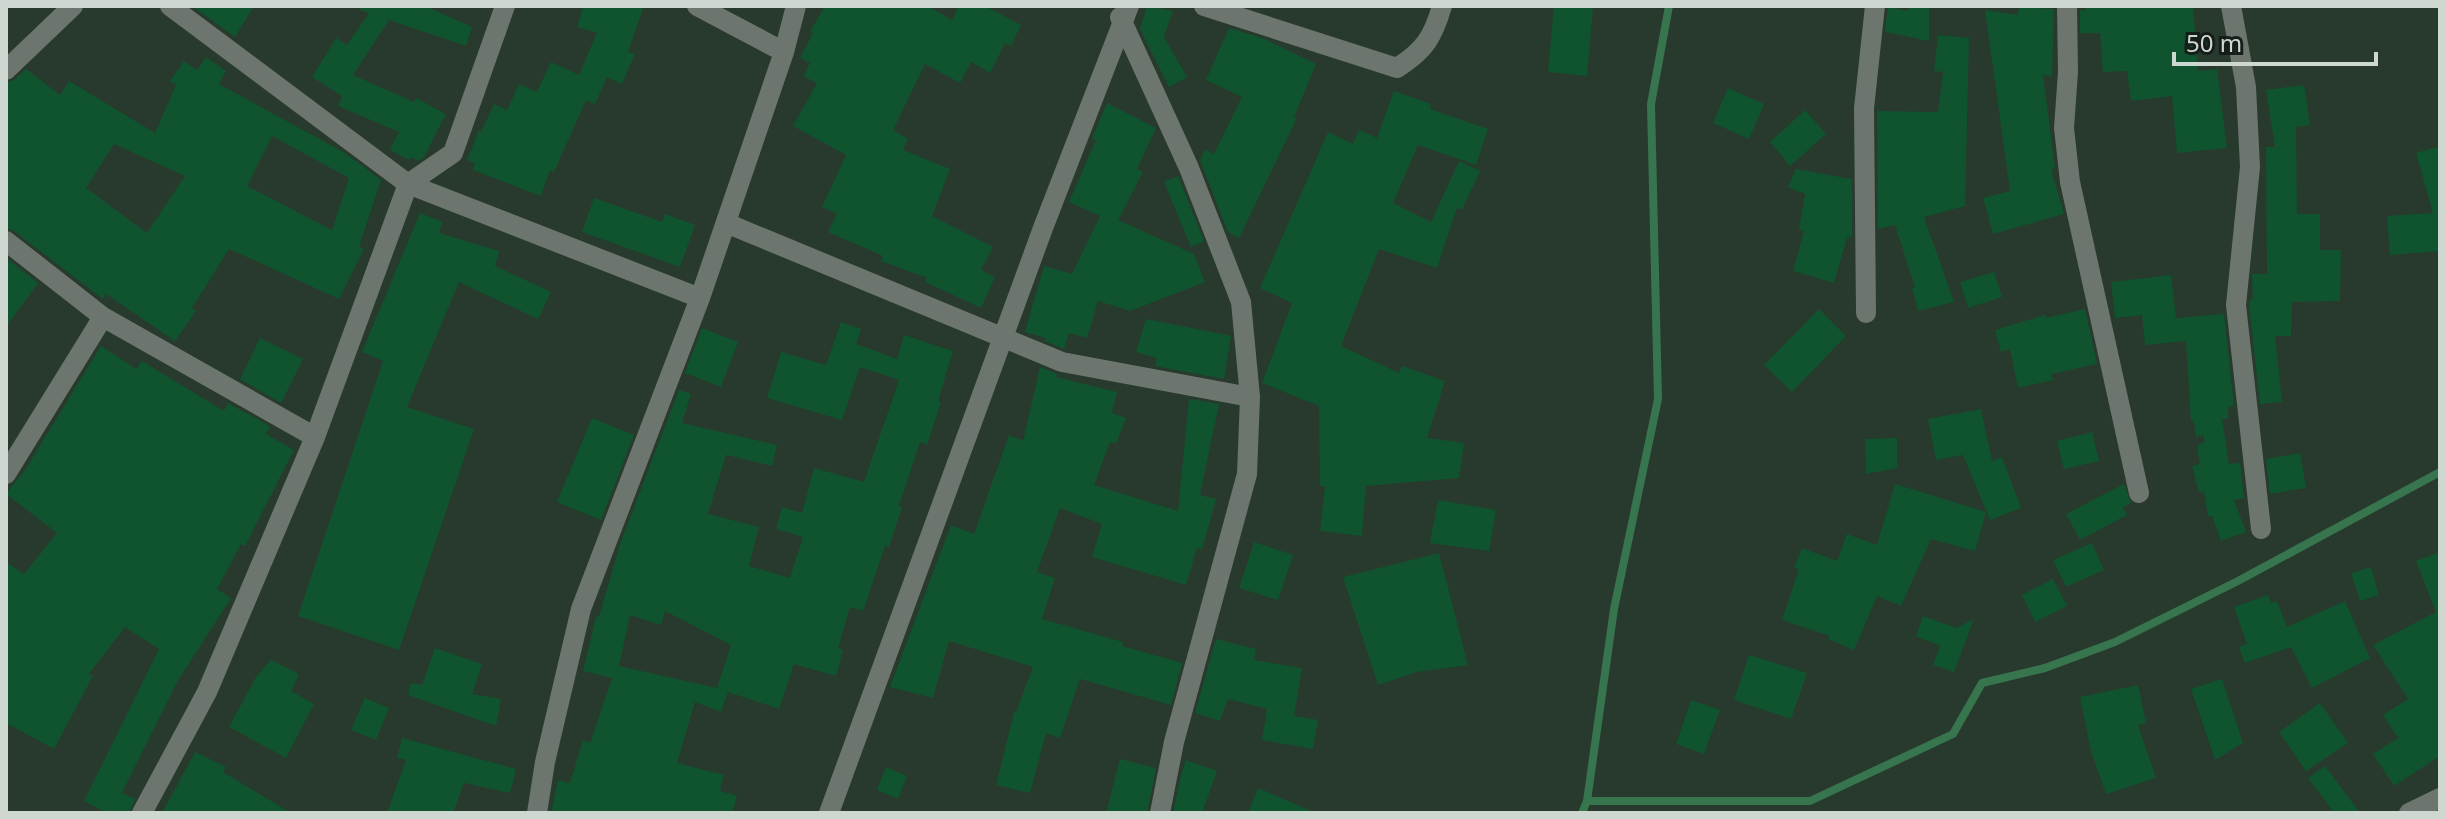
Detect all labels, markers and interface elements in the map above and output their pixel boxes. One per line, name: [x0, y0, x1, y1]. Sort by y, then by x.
scale bar: [2174, 16, 2376, 66]
text: 50 m: [2186, 26, 2242, 59]

